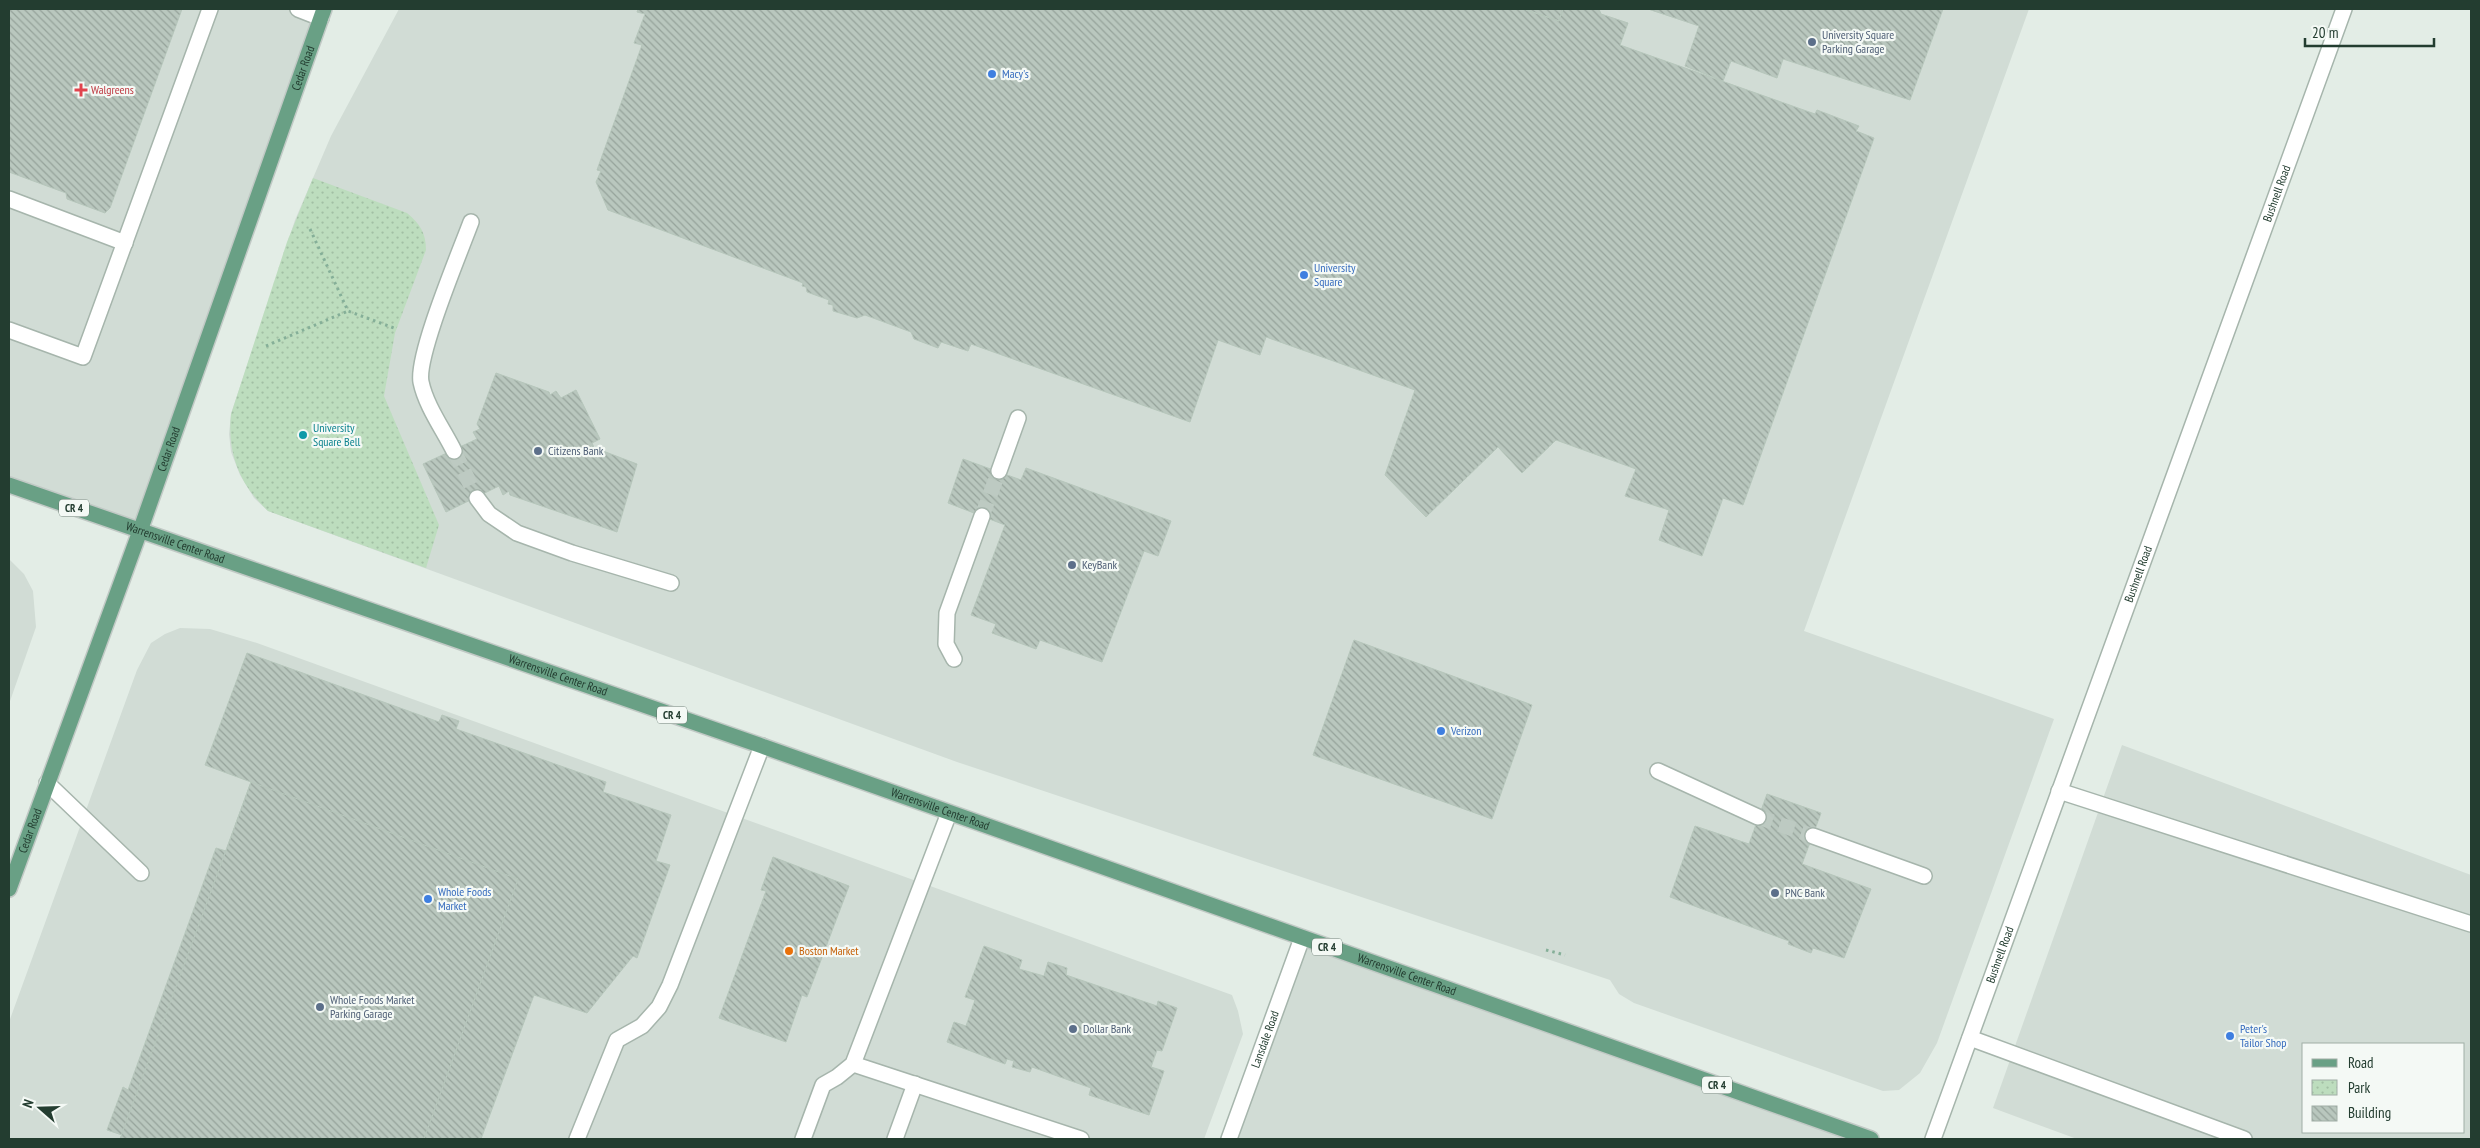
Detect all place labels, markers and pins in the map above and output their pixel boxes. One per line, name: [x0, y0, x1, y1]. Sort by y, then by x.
place label: University Square Parking Garage: [1822, 27, 1894, 56]
marker: University Square Parking Garage: [1806, 36, 1818, 48]
place label: Macy's: [1002, 66, 1029, 81]
marker: Macy's: [986, 68, 998, 80]
place label: Walgreens: [91, 82, 134, 97]
marker: Walgreens: [75, 84, 87, 96]
place label: University Square: [1314, 260, 1356, 289]
marker: University Square: [1298, 269, 1310, 281]
place label: University Square Bell: [313, 420, 361, 449]
marker: University Square Bell: [297, 429, 309, 441]
place label: Citizens Bank: [548, 443, 604, 458]
marker: Citizens Bank: [532, 445, 544, 457]
place label: KeyBank: [1082, 557, 1117, 572]
marker: KeyBank: [1066, 559, 1078, 571]
place label: Verizon: [1450, 723, 1481, 738]
marker: Verizon: [1435, 725, 1447, 737]
place label: Whole Foods Market: [438, 884, 491, 913]
place label: PNC Bank: [1785, 885, 1825, 900]
marker: PNC Bank: [1769, 887, 1781, 899]
marker: Whole Foods Market: [422, 893, 434, 905]
place label: Boston Market: [799, 943, 859, 958]
marker: Boston Market: [783, 945, 795, 957]
place label: Whole Foods Market Parking Garage: [330, 992, 415, 1021]
marker: Whole Foods Market Parking Garage: [314, 1001, 326, 1013]
place label: Dollar Bank: [1083, 1021, 1131, 1036]
place label: Peter's Tailor Shop: [2240, 1021, 2286, 1050]
marker: Dollar Bank: [1067, 1023, 1079, 1035]
marker: Peter's Tailor Shop: [2224, 1030, 2236, 1042]

